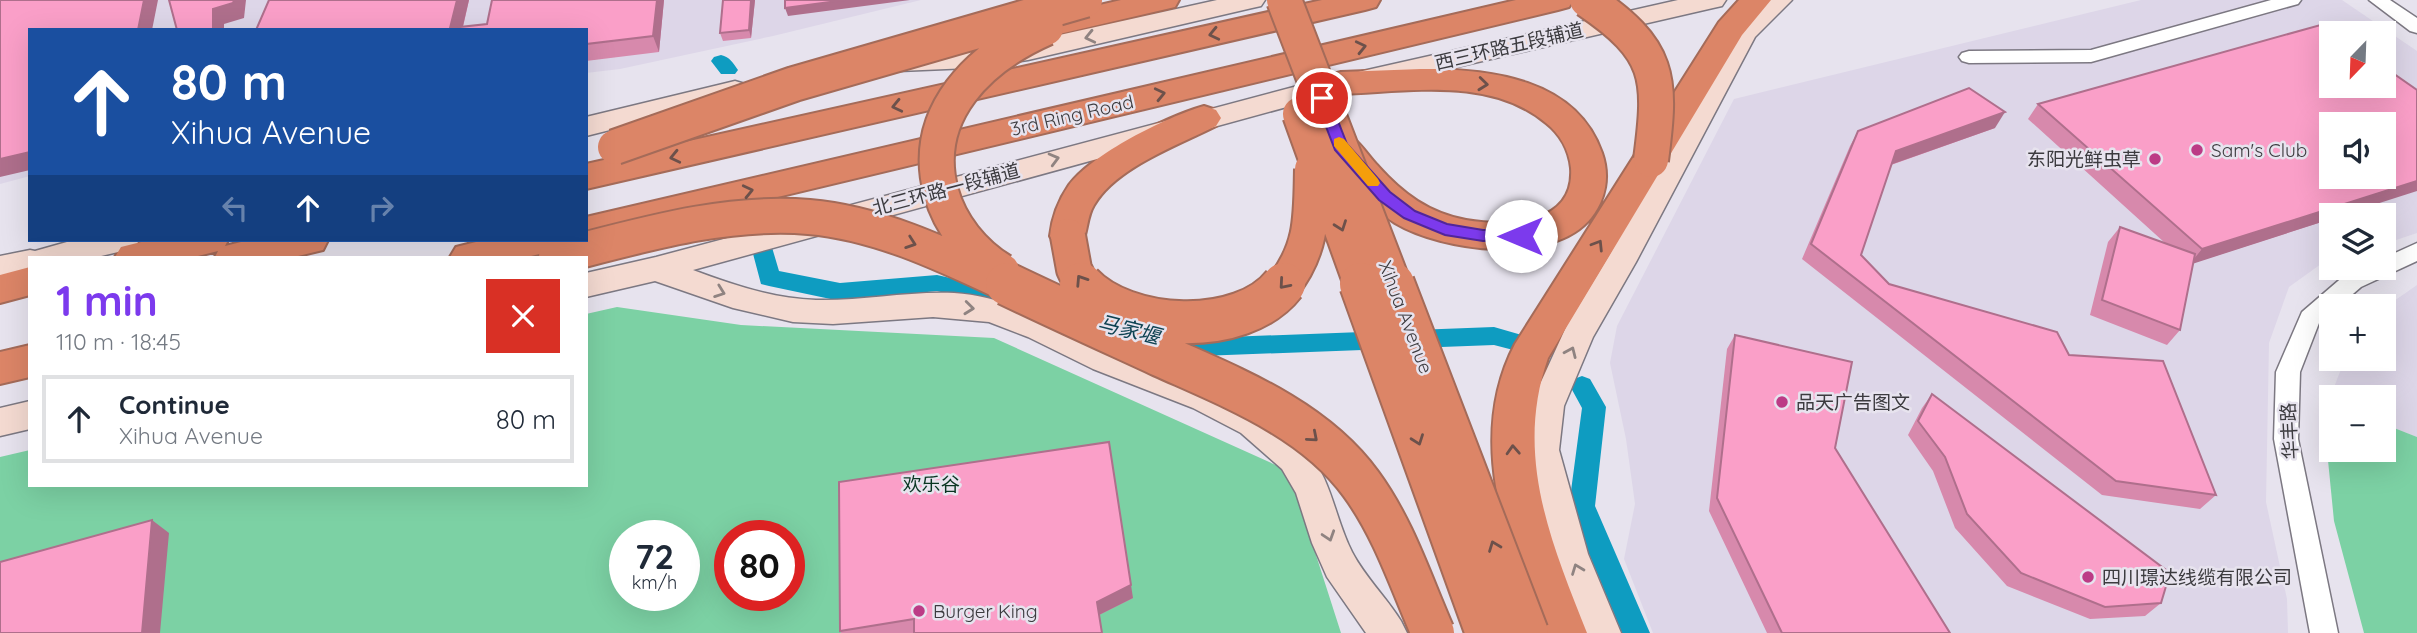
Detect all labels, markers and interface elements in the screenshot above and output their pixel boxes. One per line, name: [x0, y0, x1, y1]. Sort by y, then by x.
street label: 西三环路五段辅道: [1432, 17, 1586, 75]
north arrow: [2319, 21, 2396, 98]
map controls: [2319, 21, 2396, 462]
one-way arrow: [1208, 26, 1220, 41]
one-way arrow: [1084, 28, 1096, 43]
one-way arrow: [1355, 41, 1367, 55]
text: 80 m: [171, 51, 287, 112]
icon: ahead: [56, 56, 147, 147]
pin: [1292, 68, 1352, 128]
one-way arrow: [1478, 76, 1489, 91]
icon: arrive: [1303, 79, 1341, 117]
one-way arrow: [1154, 88, 1166, 102]
street label: 3rd Ring Road: [1008, 89, 1136, 141]
one-way arrow: [891, 98, 903, 113]
text: Xihua Avenue: [171, 112, 371, 152]
button: sound: [2319, 112, 2396, 189]
place label: Sam's Club: [2211, 138, 2307, 162]
marker: Sam's Club: [2189, 142, 2205, 158]
place label: 东阳光鲜虫草: [2027, 147, 2141, 171]
one-way arrow: [669, 148, 681, 163]
marker: 东阳光鲜虫草: [2147, 151, 2163, 167]
one-way arrow: [1048, 153, 1060, 167]
street label: 北三环路一段辅道: [869, 158, 1023, 220]
one-way arrow: [742, 185, 754, 200]
icon: left: [216, 189, 254, 227]
icon: ahead: [289, 189, 327, 227]
icon: right: [362, 189, 400, 227]
position arrow: [1484, 199, 1558, 273]
button: layers: [2319, 203, 2396, 280]
one-way arrow: [1332, 219, 1346, 231]
one-way arrow: [904, 235, 916, 249]
one-way arrow: [1589, 240, 1602, 253]
street label: Xihua Avenue: [1373, 257, 1439, 377]
text: 1 min: [56, 274, 158, 327]
one-way arrow: [1076, 275, 1089, 288]
one-way arrow: [1280, 275, 1292, 288]
button: close: [486, 279, 560, 353]
one-way arrow: [713, 283, 725, 297]
button: +: [2319, 294, 2396, 371]
one-way arrow: [964, 300, 975, 315]
water label: 马家堰: [1095, 309, 1166, 350]
text: 110 m · 18:45: [56, 327, 181, 356]
one-way arrow: [1563, 347, 1577, 359]
button: −: [2319, 385, 2396, 462]
text: Continue: [119, 388, 230, 421]
place label: 品天广告图文: [1796, 390, 1910, 414]
marker: 品天广告图文: [1774, 394, 1790, 410]
icon: ahead: [60, 400, 98, 438]
street label: 华丰路: [2276, 402, 2302, 460]
text: 80 m: [496, 403, 556, 436]
text: Xihua Avenue: [119, 421, 263, 450]
one-way arrow: [1305, 429, 1318, 441]
one-way arrow: [1409, 433, 1423, 445]
one-way arrow: [1506, 445, 1521, 456]
park label: 欢乐谷: [902, 472, 960, 496]
speed limit sign: 80: [714, 520, 805, 611]
one-way arrow: [1320, 530, 1335, 542]
text: 72: [635, 534, 674, 578]
one-way arrow: [1488, 541, 1502, 553]
one-way arrow: [1571, 564, 1585, 576]
place label: 四川璟达线缆有限公司: [2102, 565, 2292, 589]
marker: 四川璟达线缆有限公司: [2080, 569, 2096, 585]
text: km/h: [632, 571, 677, 594]
place label: Burger King: [933, 599, 1038, 623]
marker: Burger King: [911, 603, 927, 619]

